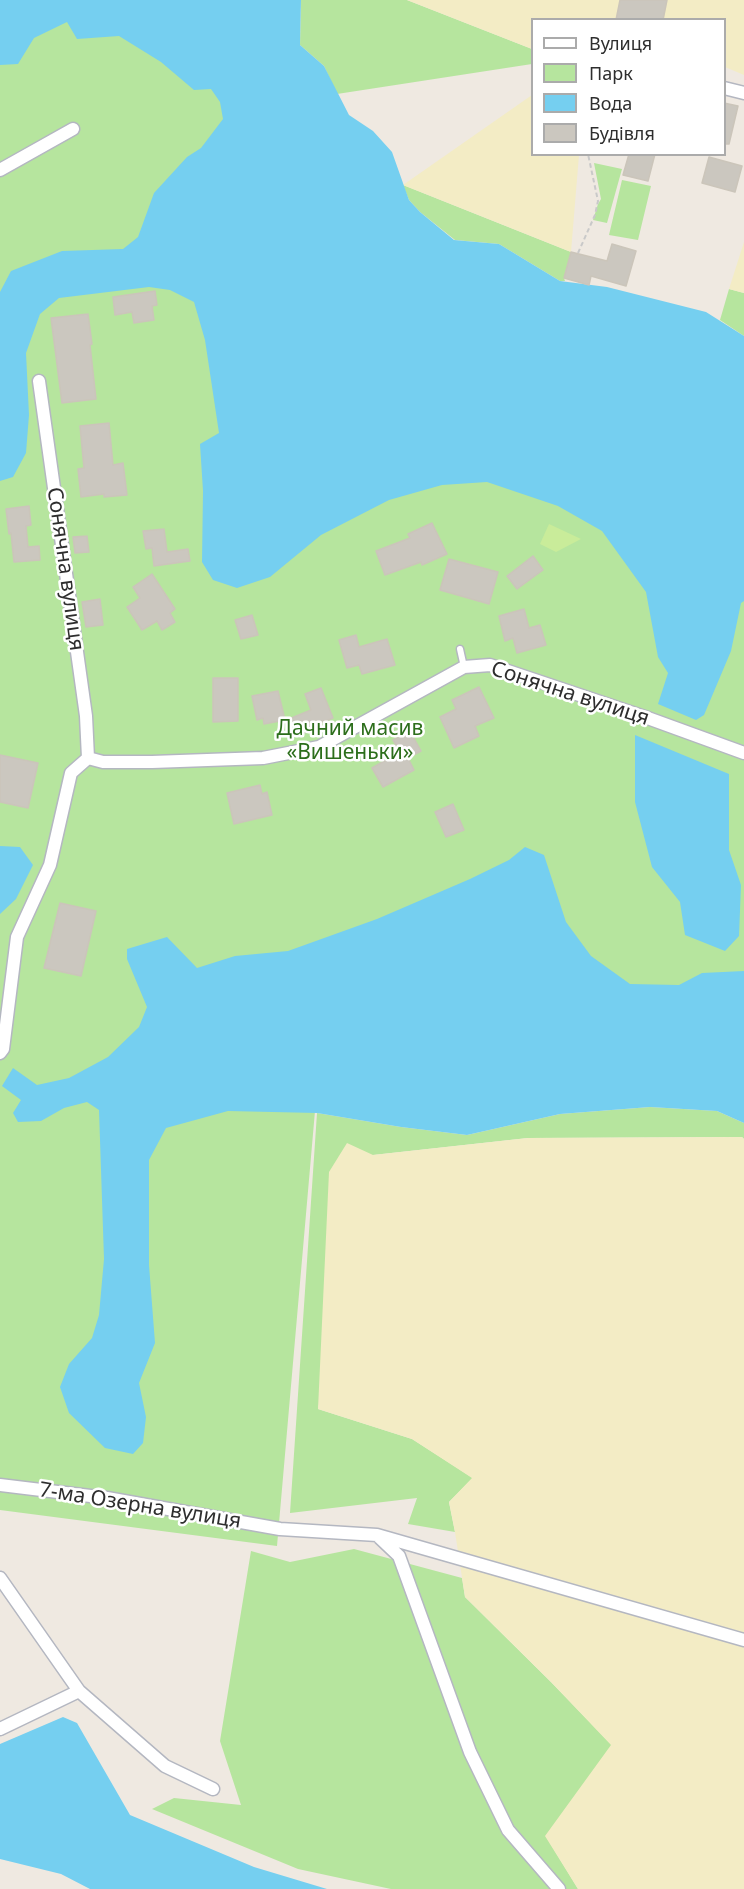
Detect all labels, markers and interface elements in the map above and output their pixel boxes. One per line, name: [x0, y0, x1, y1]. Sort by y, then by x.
legend: [531, 18, 726, 156]
text: Вулиця: [589, 31, 652, 55]
text: Парк: [589, 61, 633, 85]
text: Вода: [589, 91, 632, 115]
text: Будівля: [589, 121, 655, 145]
street label: Сонячна вулиця: [41, 486, 89, 652]
street label: Сонячна вулиця: [488, 657, 652, 731]
park label: Дачний масив «Вишеньки»: [277, 716, 423, 766]
street label: 7-ма Озерна вулиця: [37, 1478, 243, 1534]

